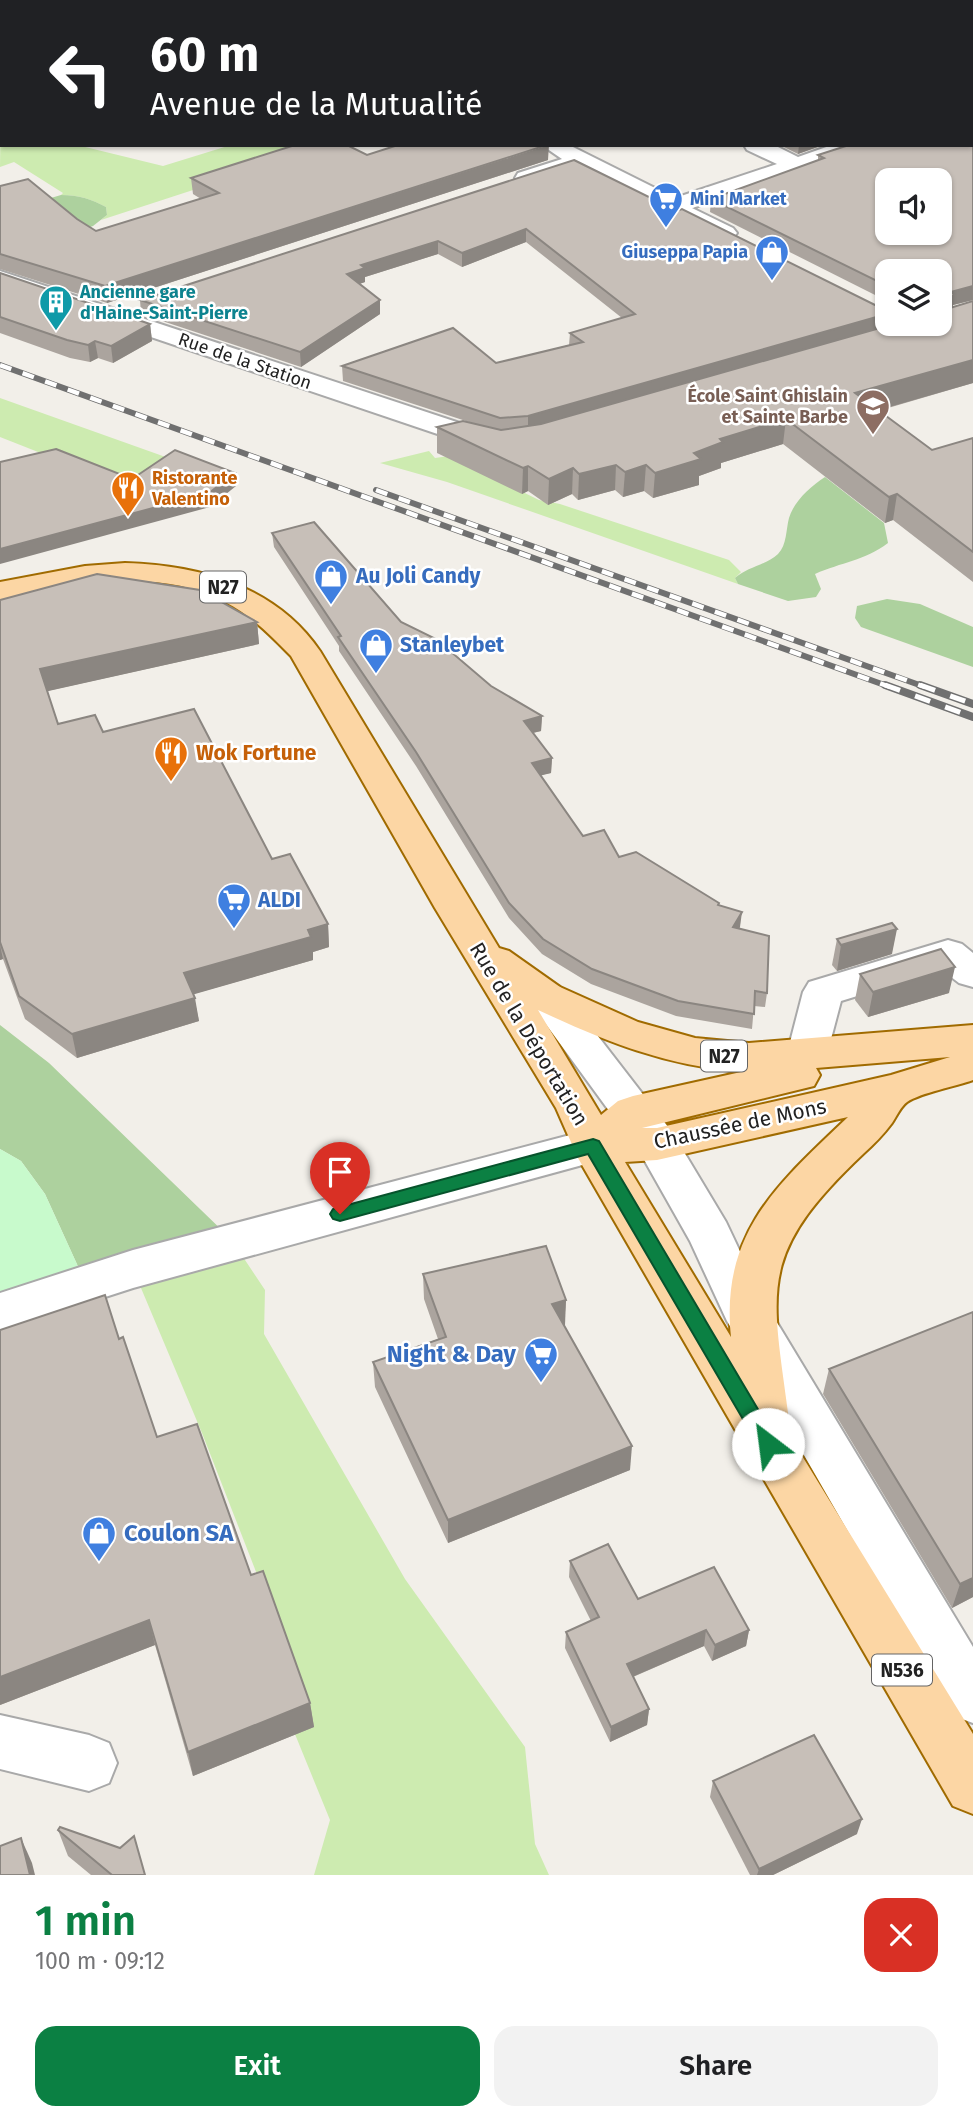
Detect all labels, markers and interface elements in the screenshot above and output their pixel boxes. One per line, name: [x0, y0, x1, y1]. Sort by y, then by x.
text: 60 m: [150, 25, 259, 84]
icon: left: [35, 28, 126, 119]
text: Avenue de la Mutualité: [150, 85, 483, 123]
map controls: [875, 168, 952, 336]
button: sound: [875, 168, 952, 245]
supermarket icon: Mini Market: [647, 180, 685, 229]
place label: Mini Market: [690, 188, 788, 210]
shop icon: Giuseppa Papia: [753, 233, 791, 282]
place label: Giuseppa Papia: [622, 241, 748, 263]
button: layers: [875, 259, 952, 336]
place label: Ancienne gare d'Haine-Saint-Pierre: [79, 281, 248, 324]
building icon: Ancienne gare d'Haine-Saint-Pierre: [37, 283, 75, 332]
street label: Rue de la Station: [175, 328, 315, 394]
place label: École Saint Ghislain et Sainte Barbe: [687, 384, 848, 428]
school or university icon: École Saint Ghislain et Sainte Barbe: [854, 387, 892, 436]
place label: Ristorante Valentino: [151, 467, 237, 510]
restaurant icon: Ristorante Valentino: [109, 469, 147, 518]
shop icon: Au Joli Candy: [312, 557, 350, 606]
place label: Au Joli Candy: [355, 563, 481, 589]
road number: N27: [200, 572, 246, 602]
shop icon: Stanleybet: [357, 626, 395, 675]
place label: Stanleybet: [400, 632, 505, 658]
restaurant icon: Wok Fortune: [152, 734, 190, 783]
place label: Wok Fortune: [196, 740, 317, 766]
supermarket icon: ALDI: [215, 881, 253, 930]
place label: ALDI: [257, 887, 301, 913]
street label: Rue de la Déportation: [464, 938, 594, 1130]
road number: N27: [701, 1040, 747, 1072]
street label: Chaussée de Mons: [651, 1093, 829, 1155]
pin: [310, 1142, 370, 1214]
icon: arrive: [321, 1153, 359, 1191]
supermarket icon: Night & Day: [522, 1335, 560, 1384]
place label: Night & Day: [387, 1340, 517, 1368]
position arrow: [731, 1407, 805, 1481]
shop icon: Coulon SA: [80, 1514, 118, 1563]
place label: Coulon SA: [124, 1519, 234, 1547]
road number: N536: [872, 1654, 932, 1686]
text: 1 min: [35, 1896, 136, 1946]
button: close: [864, 1898, 938, 1972]
text: 100 m · 09:12: [35, 1947, 165, 1975]
button: Exit: [35, 2026, 480, 2106]
button: Share: [494, 2026, 938, 2106]

